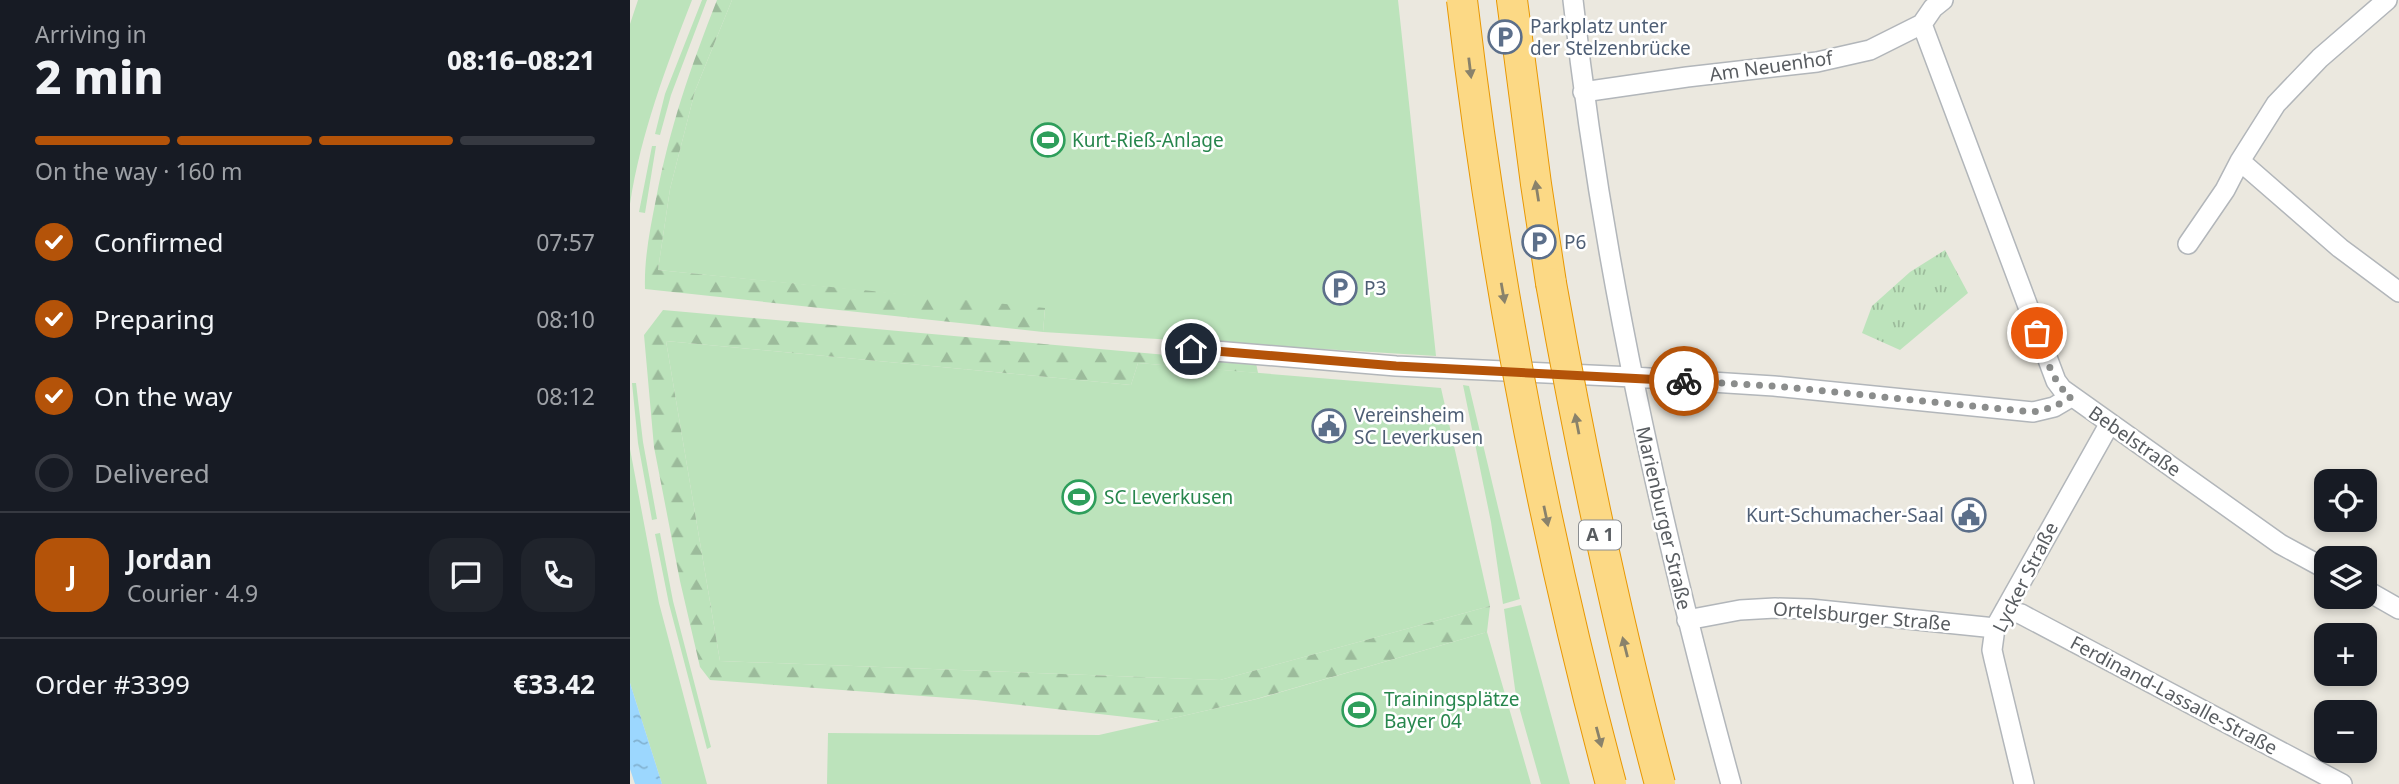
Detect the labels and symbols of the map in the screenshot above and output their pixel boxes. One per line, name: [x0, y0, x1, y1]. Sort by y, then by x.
place label: Parkplatz unter der Stelzenbrücke: [1530, 13, 1691, 61]
parking icon: Parkplatz unter der Stelzenbrücke: [1486, 18, 1524, 56]
street label: Am Neuenhof: [1708, 44, 1836, 88]
one-way arrow: [1464, 57, 1475, 79]
sports icon: Kurt-Rieß-Anlage: [1029, 121, 1067, 159]
place label: Kurt-Rieß-Anlage: [1072, 127, 1224, 153]
one-way arrow: [1531, 180, 1542, 202]
parking icon: P6: [1520, 223, 1558, 261]
place label: P6: [1564, 229, 1586, 255]
parking icon: P3: [1321, 269, 1359, 307]
place label: P3: [1364, 275, 1386, 301]
one-way arrow: [1498, 282, 1509, 304]
pin: [2007, 303, 2067, 363]
pin: [1161, 319, 1221, 379]
courier: [1649, 346, 1719, 416]
street label: Bebelstraße: [2084, 400, 2186, 482]
place label: Vereinsheim SC Leverkusen: [1354, 402, 1483, 450]
public building icon: Vereinsheim SC Leverkusen: [1310, 407, 1348, 445]
one-way arrow: [1572, 413, 1583, 435]
street label: Marienburger Straße: [1630, 424, 1698, 612]
sports icon: SC Leverkusen: [1060, 478, 1098, 516]
place label: SC Leverkusen: [1104, 484, 1233, 510]
public building icon: Kurt-Schumacher-Saal: [1950, 496, 1988, 534]
place label: Kurt-Schumacher-Saal: [1746, 502, 1944, 528]
one-way arrow: [1541, 505, 1552, 527]
street label: Lycker Straße: [1986, 517, 2064, 637]
road number: A 1: [1579, 520, 1621, 550]
street label: Ortelsburger Straße: [1772, 595, 1952, 637]
street label: Ferdinand-Lassalle-Straße: [2066, 629, 2282, 761]
one-way arrow: [1620, 635, 1631, 657]
place label: Trainingsplätze Bayer 04: [1384, 686, 1520, 734]
sports icon: Trainingsplätze Bayer 04: [1340, 691, 1378, 729]
one-way arrow: [1594, 727, 1605, 749]

